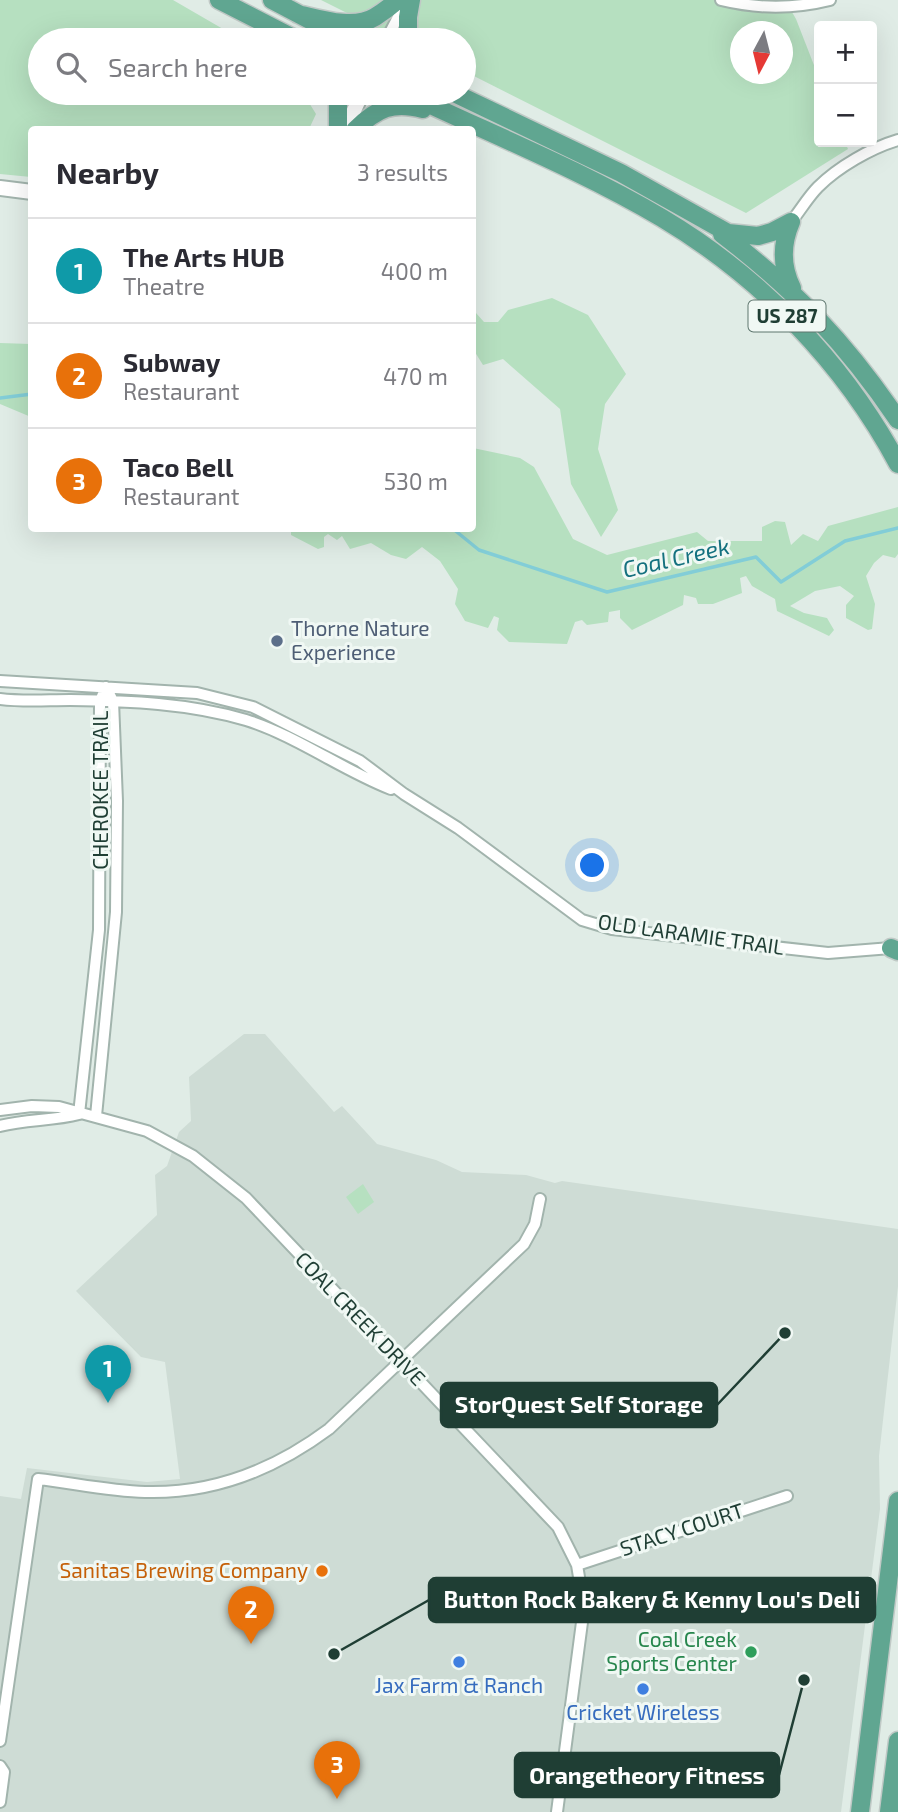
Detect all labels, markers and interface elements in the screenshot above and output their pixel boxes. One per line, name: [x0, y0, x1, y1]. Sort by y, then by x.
north arrow: [730, 21, 793, 84]
map controls: [814, 21, 877, 147]
button: +: [814, 21, 877, 84]
search box: [28, 28, 476, 105]
icon: search: [52, 48, 90, 86]
text: Search here: [108, 51, 248, 82]
button: −: [814, 84, 877, 147]
text: Nearby: [56, 154, 159, 190]
text: 3 results: [357, 158, 448, 186]
text: The Arts HUB: [123, 241, 285, 272]
text: 1: [74, 257, 84, 285]
text: 400 m: [381, 257, 448, 285]
text: Theatre: [123, 272, 205, 300]
road number: US 287: [748, 300, 826, 332]
text: Subway: [123, 346, 220, 377]
text: 2: [72, 362, 86, 390]
text: 470 m: [383, 362, 448, 390]
text: Restaurant: [123, 377, 240, 405]
text: Taco Bell: [123, 451, 234, 482]
text: 3: [72, 467, 86, 495]
text: 530 m: [384, 467, 448, 495]
text: Restaurant: [123, 482, 240, 510]
water label: Coal Creek: [620, 531, 732, 583]
place label: Thorne Nature Experience: [291, 615, 430, 664]
marker: Thorne Nature Experience: [269, 633, 285, 649]
street label: CHEROKEE TRAIL: [87, 710, 112, 870]
your location: [575, 848, 609, 882]
street label: OLD LARAMIE TRAIL: [596, 908, 786, 959]
street label: COAL CREEK DRIVE: [291, 1246, 431, 1390]
pin: 1: [85, 1345, 131, 1403]
callout: StorQuest Self Storage: [441, 1383, 717, 1427]
text: StorQuest Self Storage: [455, 1390, 703, 1419]
street label: STACY COURT: [617, 1497, 746, 1560]
place label: Sanitas Brewing Company: [60, 1557, 308, 1582]
marker: Sanitas Brewing Company: [314, 1563, 330, 1579]
callout: Button Rock Bakery & Kenny Lou's Deli: [429, 1578, 875, 1622]
text: Button Rock Bakery & Kenny Lou's Deli: [444, 1585, 860, 1613]
pin: 2: [228, 1586, 274, 1644]
place label: Coal Creek Sports Center: [606, 1626, 738, 1675]
marker: Coal Creek Sports Center: [743, 1644, 759, 1660]
marker: Jax Farm & Ranch: [451, 1654, 467, 1670]
place label: Jax Farm & Ranch: [375, 1672, 543, 1697]
marker: Cricket Wireless: [635, 1681, 651, 1697]
place label: Cricket Wireless: [566, 1699, 720, 1724]
pin: 3: [314, 1741, 360, 1799]
callout: Orangetheory Fitness: [515, 1753, 779, 1797]
text: Orangetheory Fitness: [529, 1761, 765, 1789]

